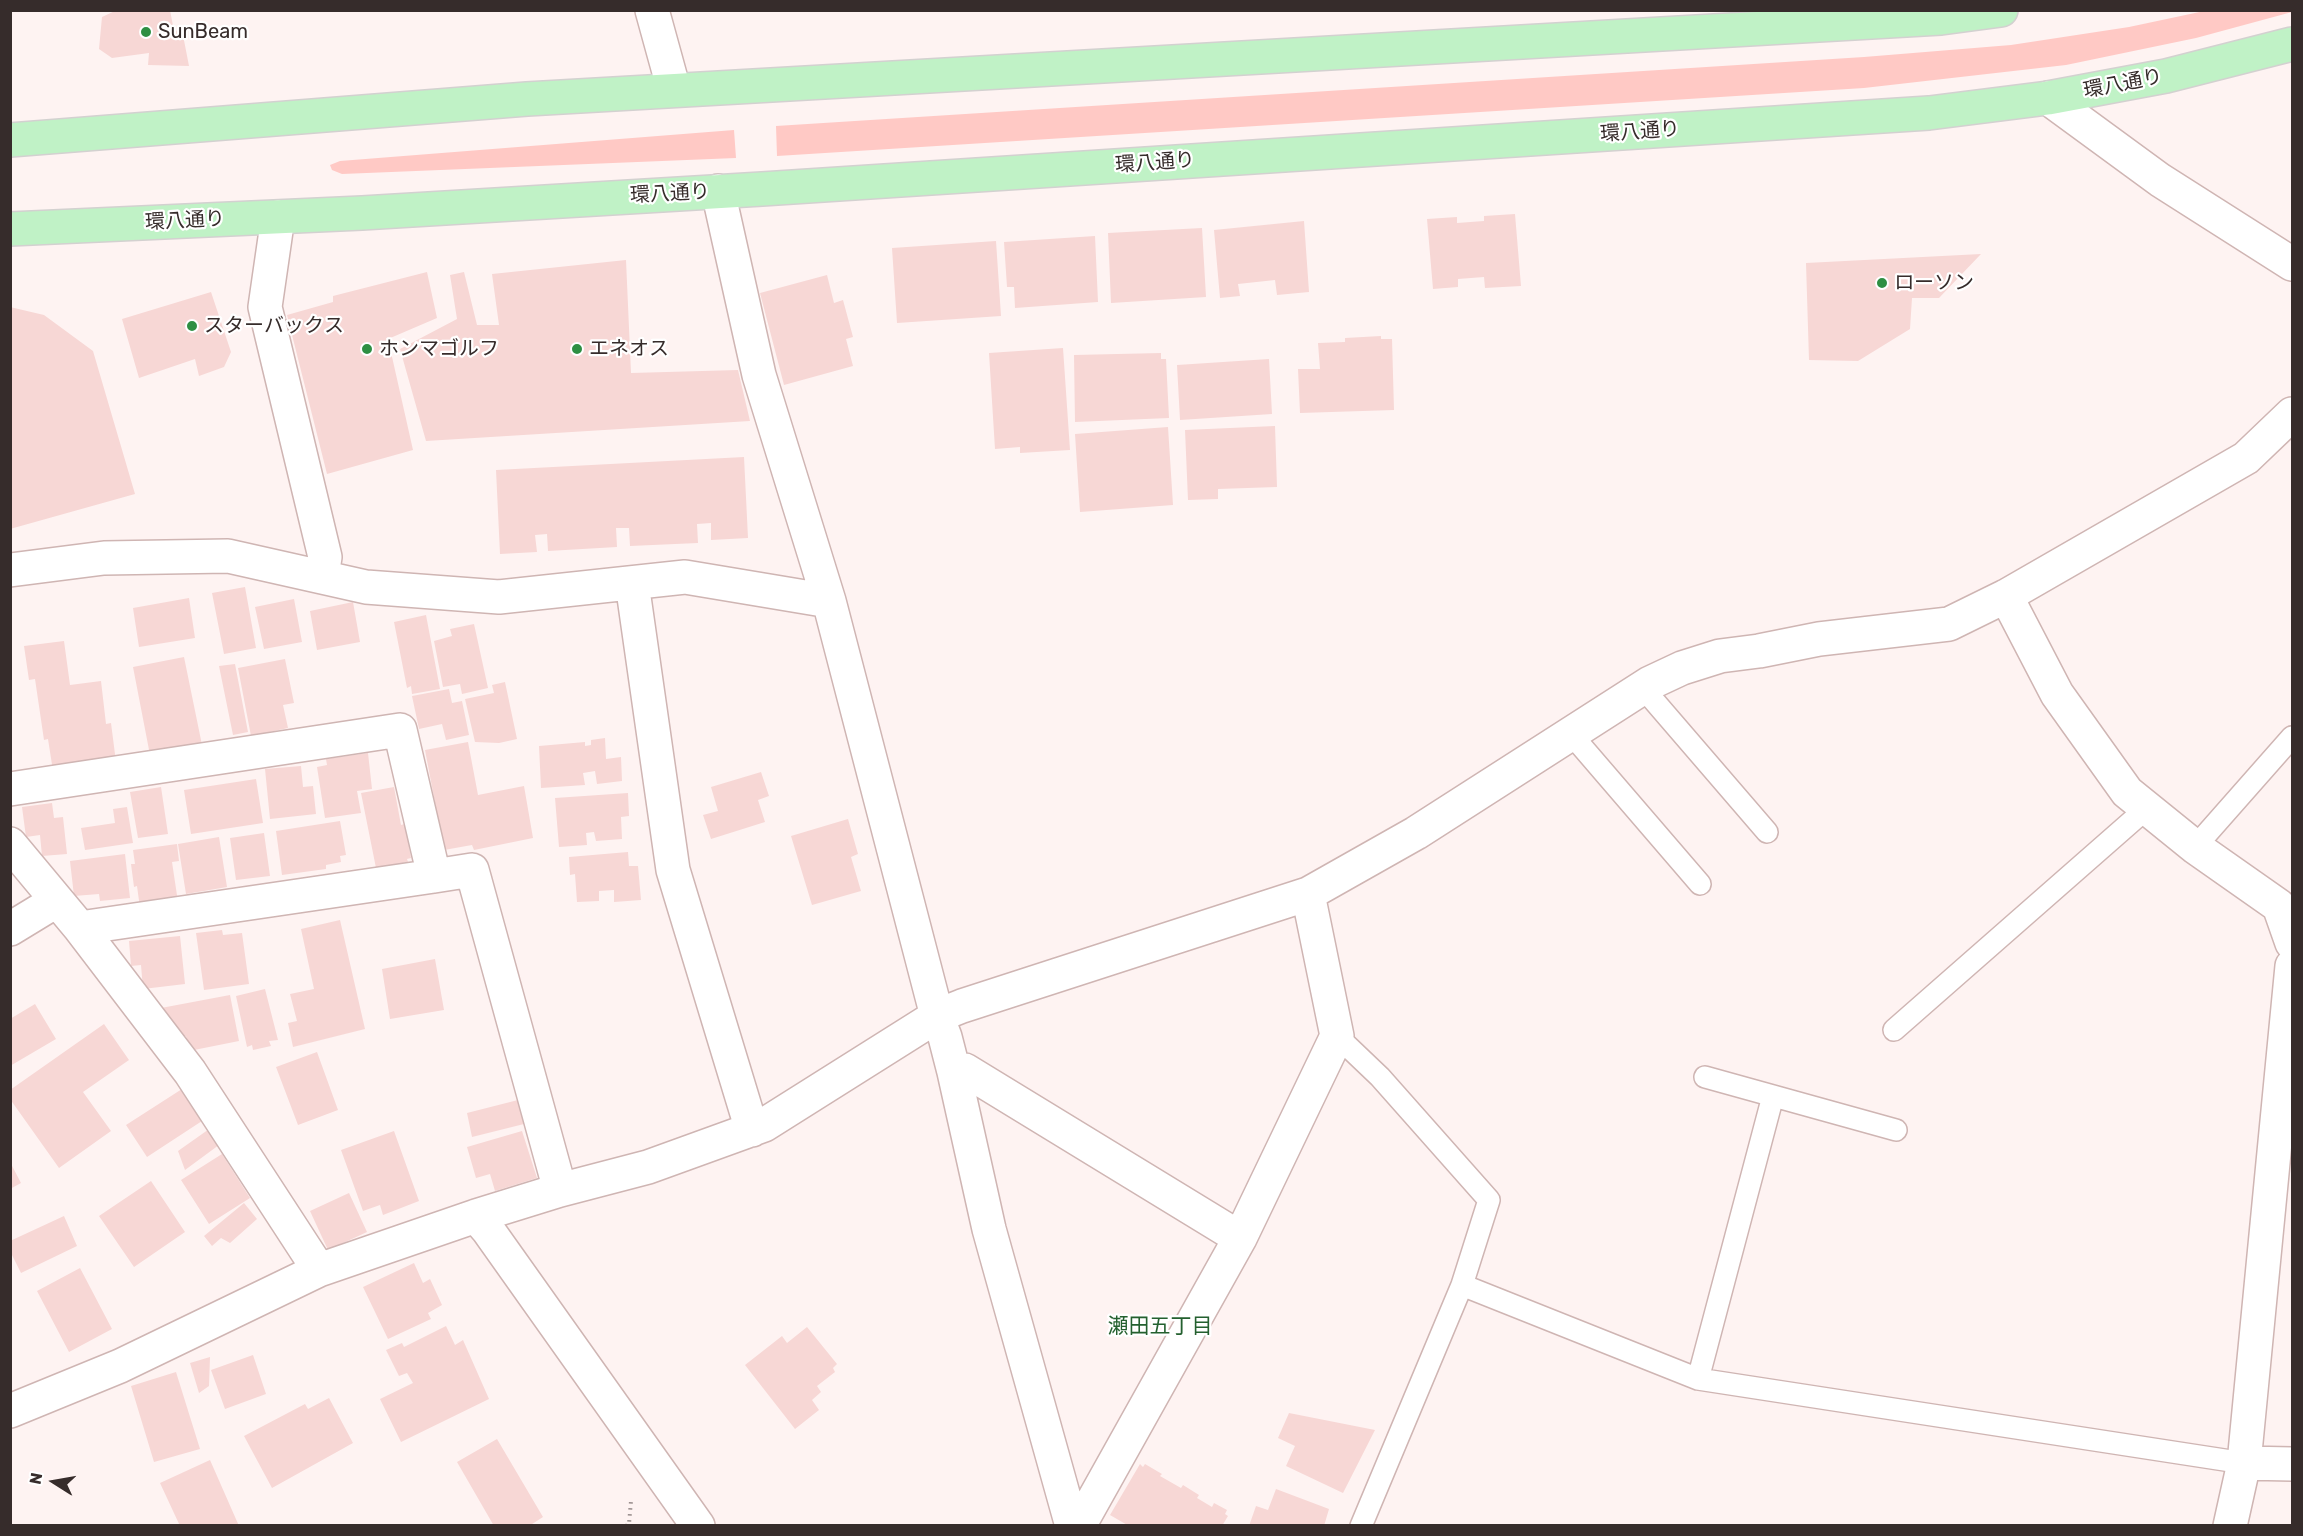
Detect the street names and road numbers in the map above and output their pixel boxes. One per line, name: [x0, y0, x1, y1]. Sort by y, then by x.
street label: 環八通り: [2081, 65, 2165, 103]
street label: 環八通り: [1599, 117, 1681, 147]
street label: 環八通り: [1114, 148, 1196, 178]
street label: 環八通り: [629, 180, 711, 208]
street label: 環八通り: [144, 207, 226, 235]

